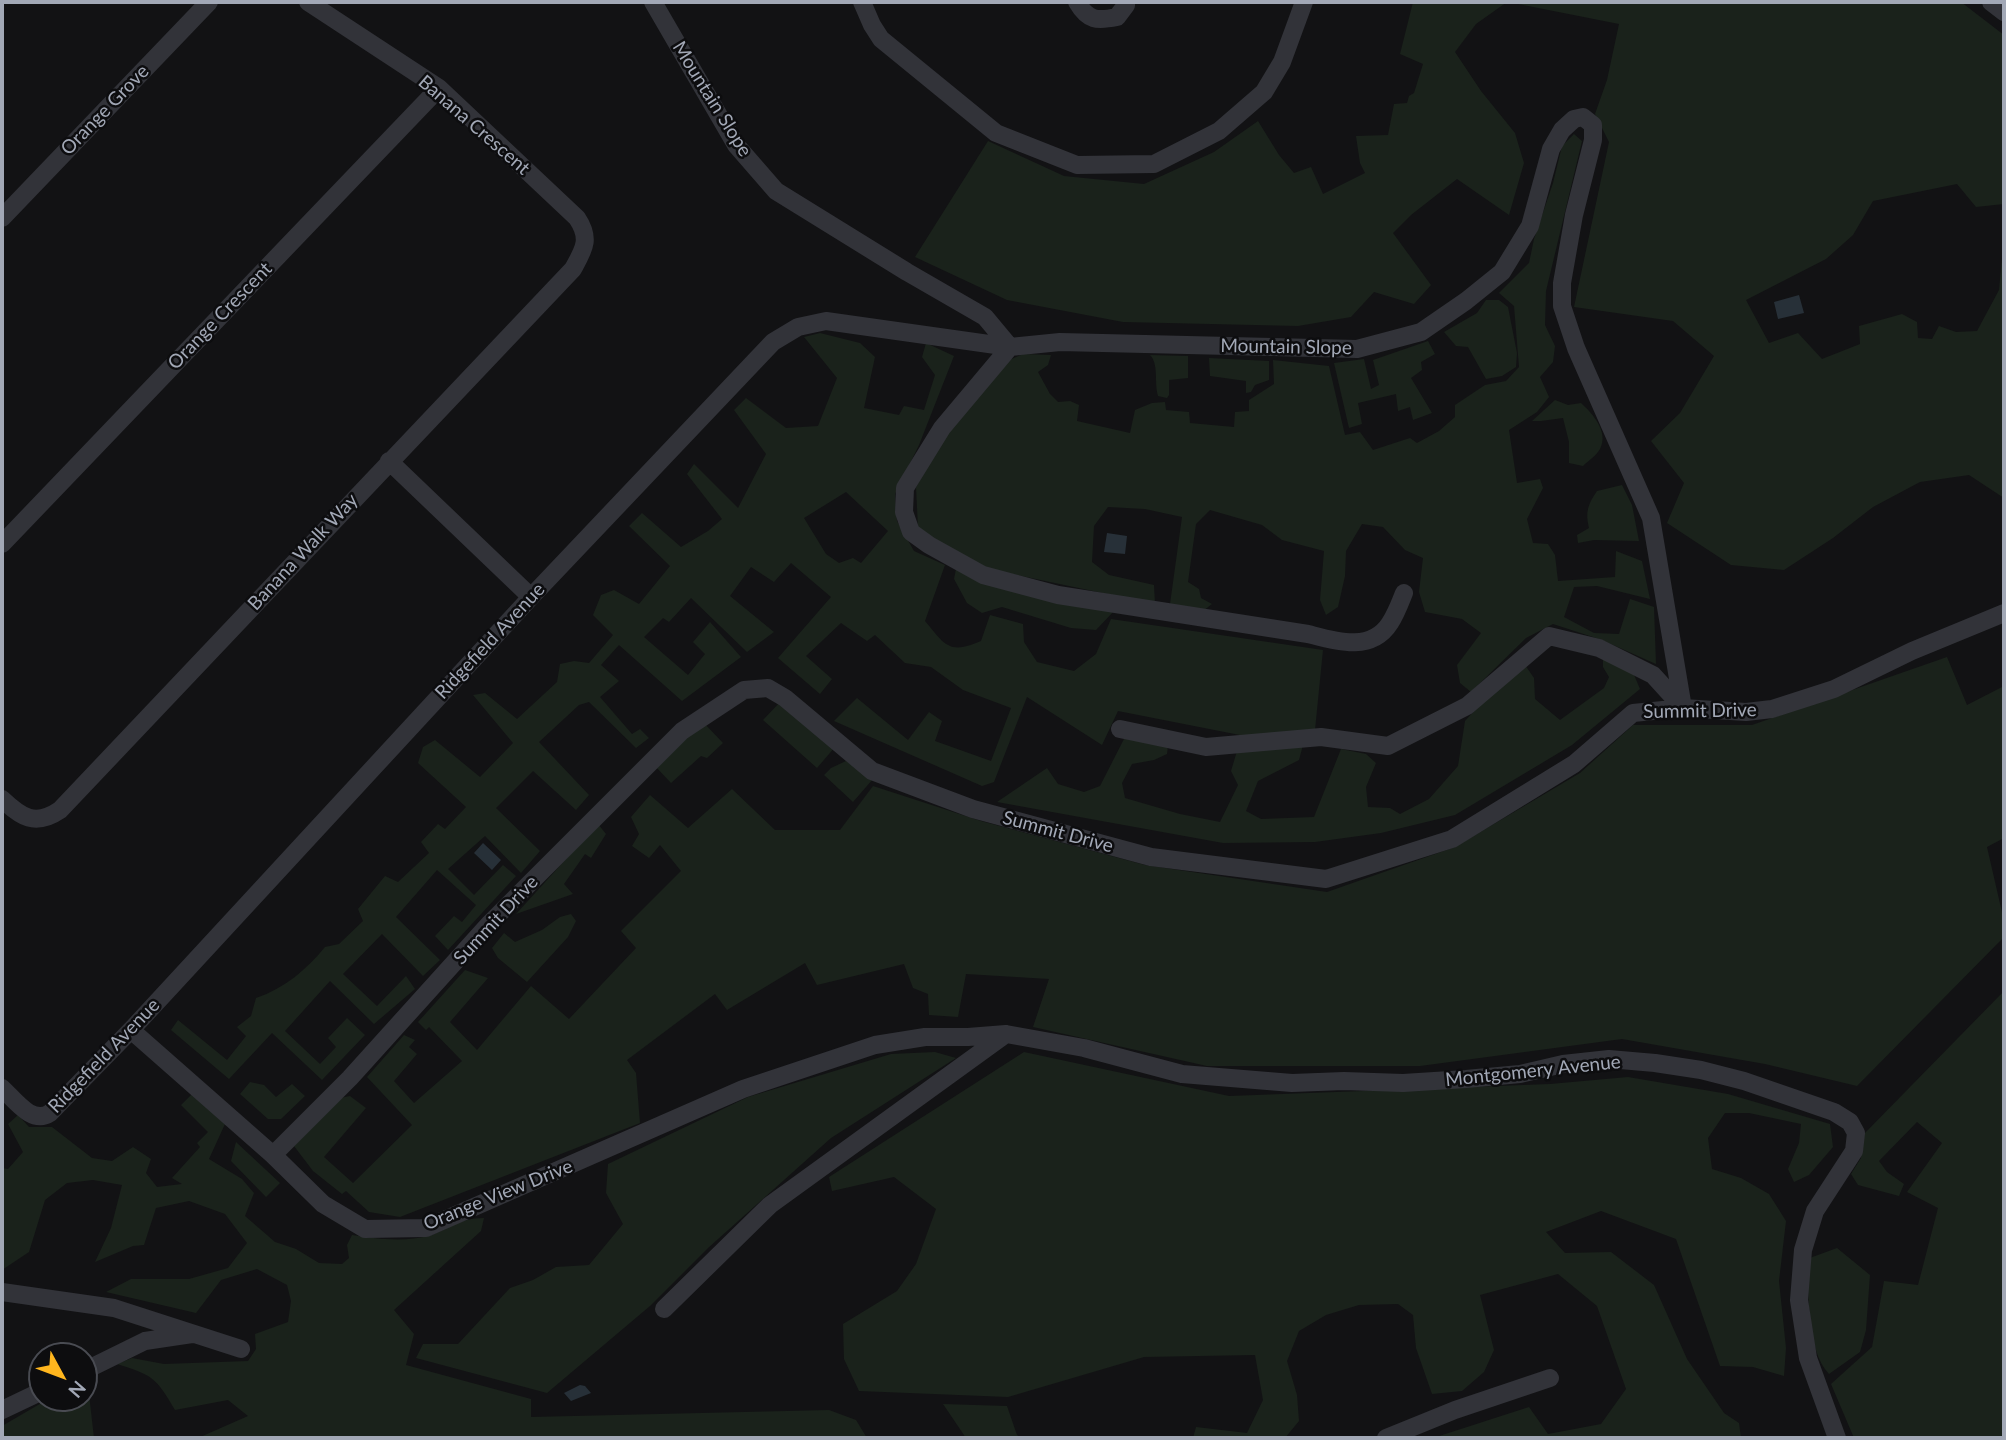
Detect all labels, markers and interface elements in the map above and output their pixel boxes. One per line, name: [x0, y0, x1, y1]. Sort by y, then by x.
street label: Mountain Slope: [667, 37, 757, 161]
street label: Orange Grove: [56, 60, 154, 160]
street label: Banana Crescent: [414, 70, 534, 180]
street label: Orange Crescent: [163, 258, 277, 374]
street label: Mountain Slope: [1220, 334, 1352, 360]
street label: Banana Walk Way: [243, 489, 363, 615]
street label: Ridgefield Avenue: [430, 578, 550, 704]
street label: Summit Drive: [1643, 699, 1757, 723]
street label: Summit Drive: [1000, 806, 1116, 858]
street label: Summit Drive: [449, 871, 543, 969]
street label: Ridgefield Avenue: [44, 994, 164, 1118]
street label: Montgomery Avenue: [1444, 1050, 1622, 1092]
street label: Orange View Drive: [420, 1155, 576, 1235]
north arrow: [28, 1342, 98, 1412]
text: N: [64, 1377, 91, 1403]

